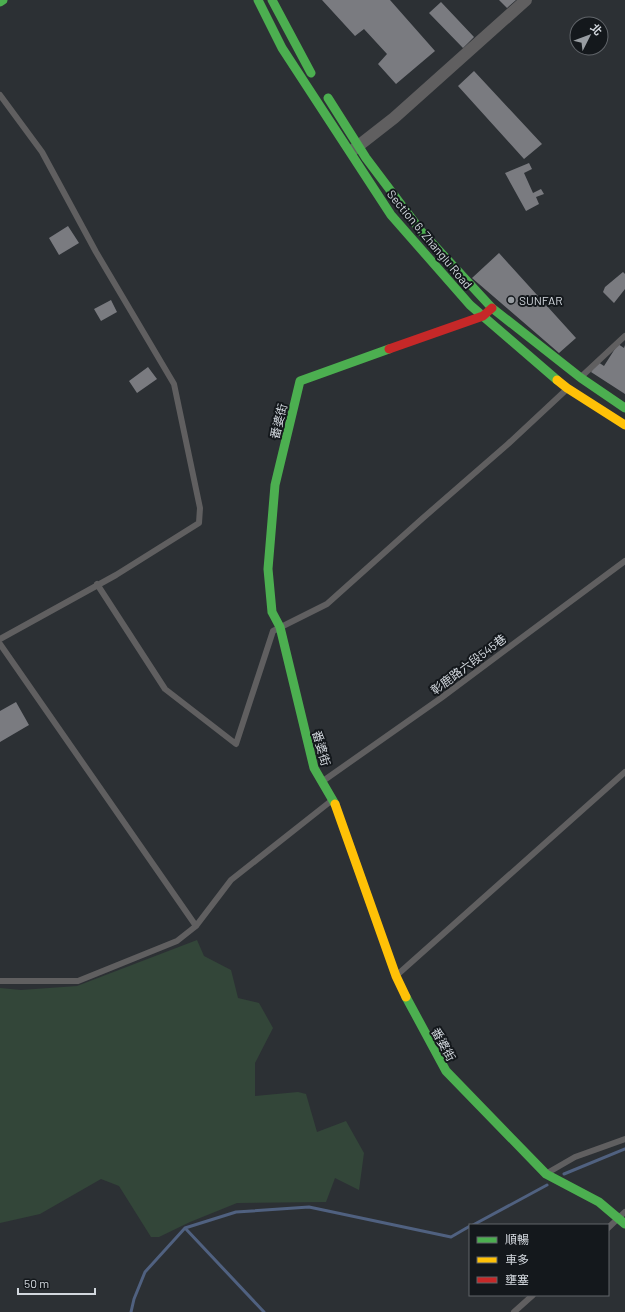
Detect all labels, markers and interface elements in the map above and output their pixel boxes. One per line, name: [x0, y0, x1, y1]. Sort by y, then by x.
north arrow: [569, 16, 609, 56]
text: 北: [588, 21, 605, 37]
street label: Section 6, Zhanglu Road: [385, 187, 475, 291]
place label: SUNFAR: [519, 293, 563, 307]
marker: SUNFAR: [506, 295, 516, 305]
street label: 番婆街: [267, 402, 289, 440]
street label: 彰鹿路六段545巷: [427, 631, 509, 697]
street label: 番婆街: [310, 729, 334, 767]
street label: 番婆街: [429, 1025, 459, 1063]
legend: [469, 1224, 609, 1296]
text: 順暢: [505, 1232, 529, 1246]
text: 車多: [505, 1252, 529, 1266]
scale bar: [18, 1270, 95, 1296]
text: 壅塞: [505, 1272, 529, 1286]
text: 50 m: [24, 1276, 49, 1290]

